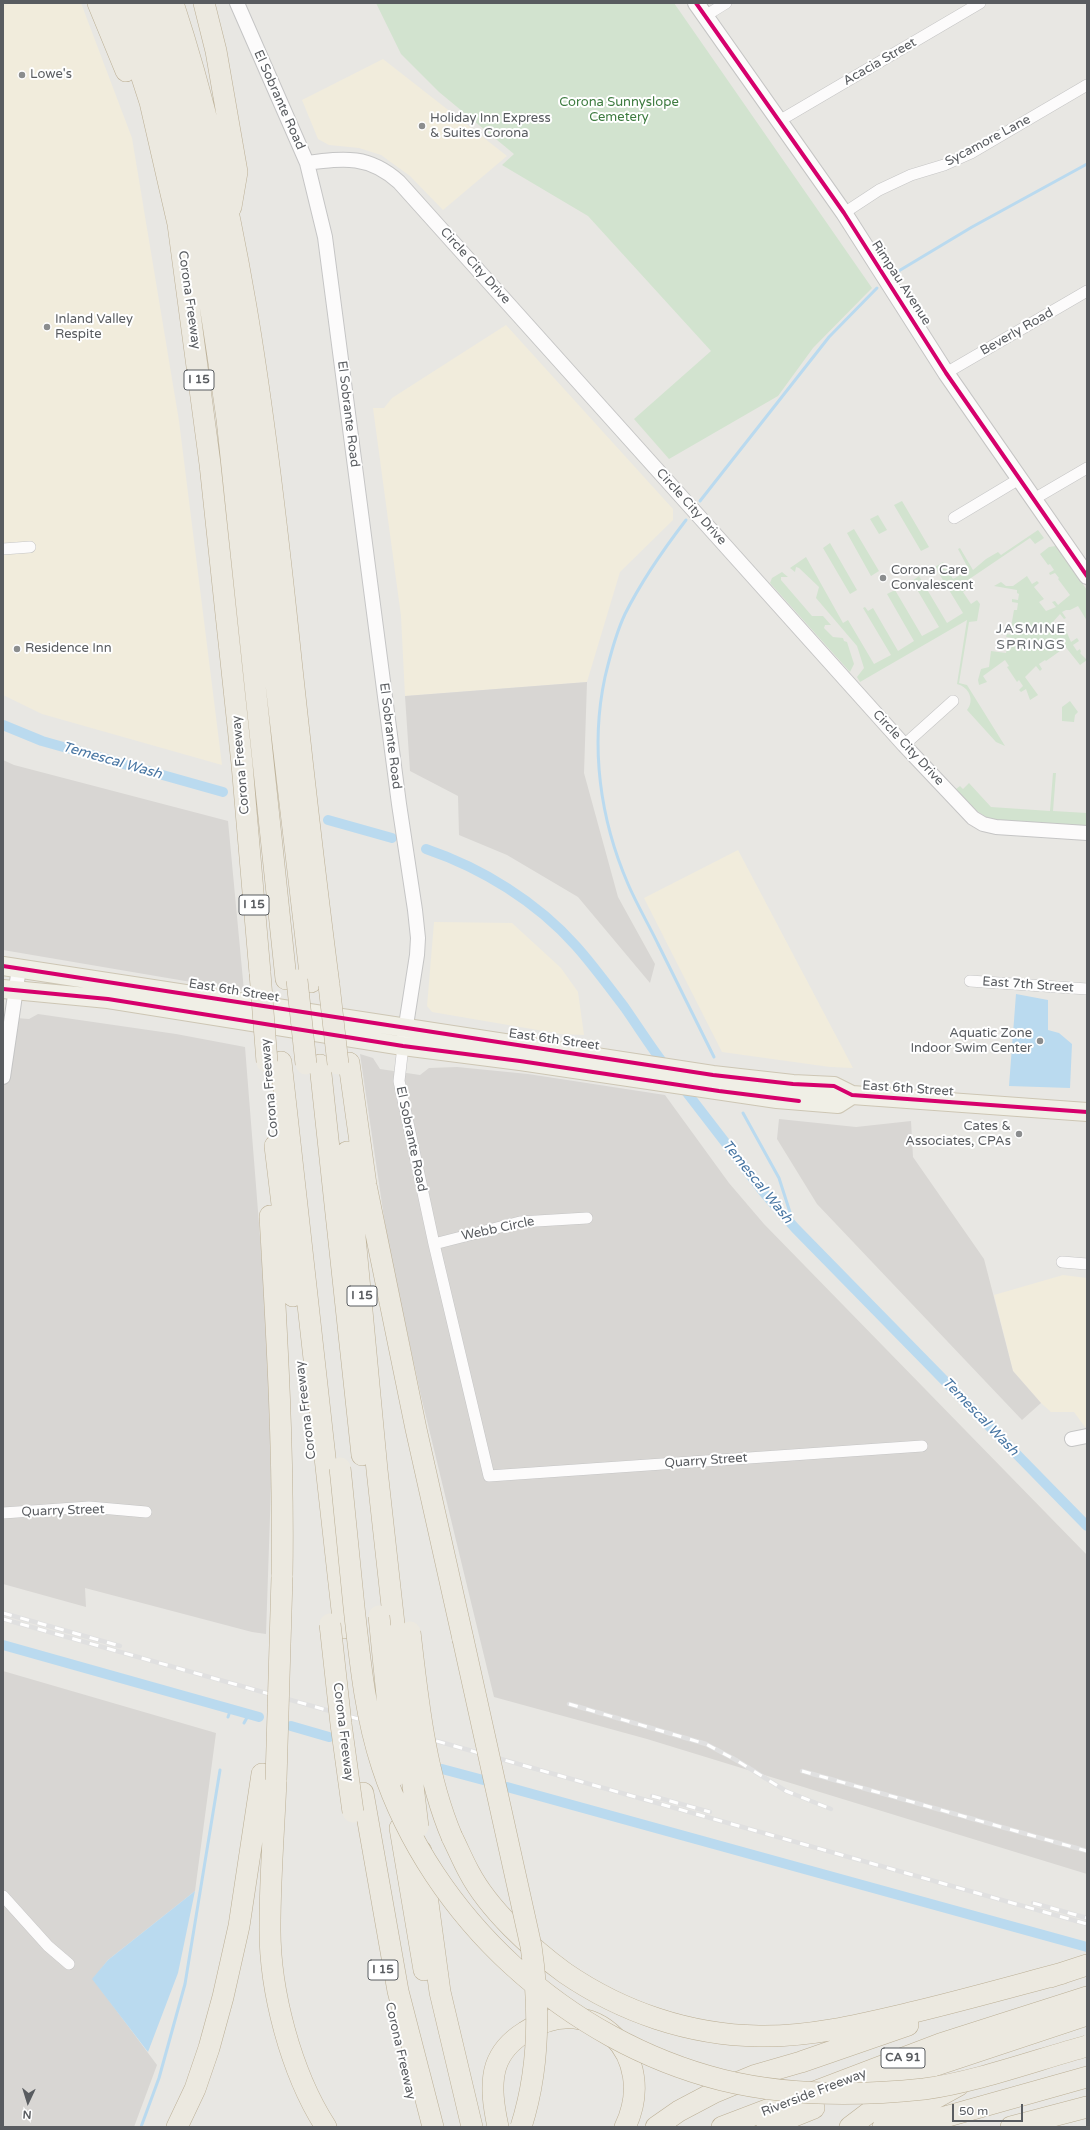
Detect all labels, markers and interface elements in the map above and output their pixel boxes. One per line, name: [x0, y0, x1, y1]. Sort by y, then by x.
street label: Acacia Street: [841, 35, 919, 89]
street label: El Sobrante Road: [250, 48, 308, 152]
place label: Lowe's: [30, 67, 72, 83]
marker: Lowe's: [17, 70, 27, 80]
park label: Corona Sunnyslope Cemetery: [559, 95, 679, 126]
place label: Holiday Inn Express & Suites Corona: [430, 111, 551, 142]
street label: Sycamore Lane: [943, 112, 1033, 170]
marker: Holiday Inn Express & Suites Corona: [417, 121, 427, 131]
street label: Circle City Drive: [437, 225, 513, 307]
street label: Rimpau Avenue: [868, 238, 934, 328]
street label: Corona Freeway: [174, 250, 204, 350]
street label: Beverly Road: [978, 305, 1056, 359]
place label: Inland Valley Respite: [55, 312, 133, 343]
marker: Inland Valley Respite: [42, 322, 52, 332]
street label: El Sobrante Road: [334, 360, 362, 468]
road number: I 15: [184, 370, 214, 390]
street label: Circle City Drive: [653, 466, 729, 548]
place label: Corona Care Convalescent: [891, 563, 973, 594]
marker: Corona Care Convalescent: [878, 573, 888, 583]
district label: JASMINE SPRINGS: [996, 621, 1066, 654]
place label: Residence Inn: [25, 641, 112, 657]
marker: Residence Inn: [12, 644, 22, 654]
street label: El Sobrante Road: [376, 682, 404, 790]
street label: Circle City Drive: [869, 707, 947, 789]
street label: Corona Freeway: [229, 715, 253, 815]
water label: Temescal Wash: [61, 739, 163, 783]
road number: I 15: [239, 895, 269, 915]
street label: East 7th Street: [982, 974, 1074, 996]
street label: East 6th Street: [188, 976, 280, 1006]
street label: East 6th Street: [508, 1026, 600, 1054]
place label: Aquatic Zone Indoor Swim Center: [911, 1026, 1032, 1057]
marker: Aquatic Zone Indoor Swim Center: [1035, 1036, 1045, 1046]
street label: Corona Freeway: [258, 1038, 282, 1138]
street label: East 6th Street: [862, 1078, 954, 1100]
street label: El Sobrante Road: [392, 1085, 430, 1193]
place label: Cates & Associates, CPAs: [905, 1119, 1011, 1150]
marker: Cates & Associates, CPAs: [1014, 1129, 1024, 1139]
water label: Temescal Wash: [718, 1137, 796, 1227]
street label: Webb Circle: [460, 1214, 536, 1244]
road number: I 15: [347, 1286, 377, 1306]
street label: Corona Freeway: [292, 1360, 320, 1460]
water label: Temescal Wash: [938, 1374, 1022, 1460]
street label: Quarry Street: [664, 1450, 748, 1472]
street label: Quarry Street: [21, 1502, 105, 1520]
street label: Corona Freeway: [329, 1682, 357, 1782]
road number: I 15: [368, 1960, 398, 1980]
street label: Corona Freeway: [381, 2001, 419, 2101]
road number: CA 91: [881, 2048, 925, 2068]
street label: Riverside Freeway: [759, 2066, 869, 2120]
north arrow: [8, 2082, 48, 2122]
scale bar: [954, 2096, 1025, 2122]
text: 50 m: [959, 2104, 988, 2118]
text: N: [22, 2108, 32, 2121]

